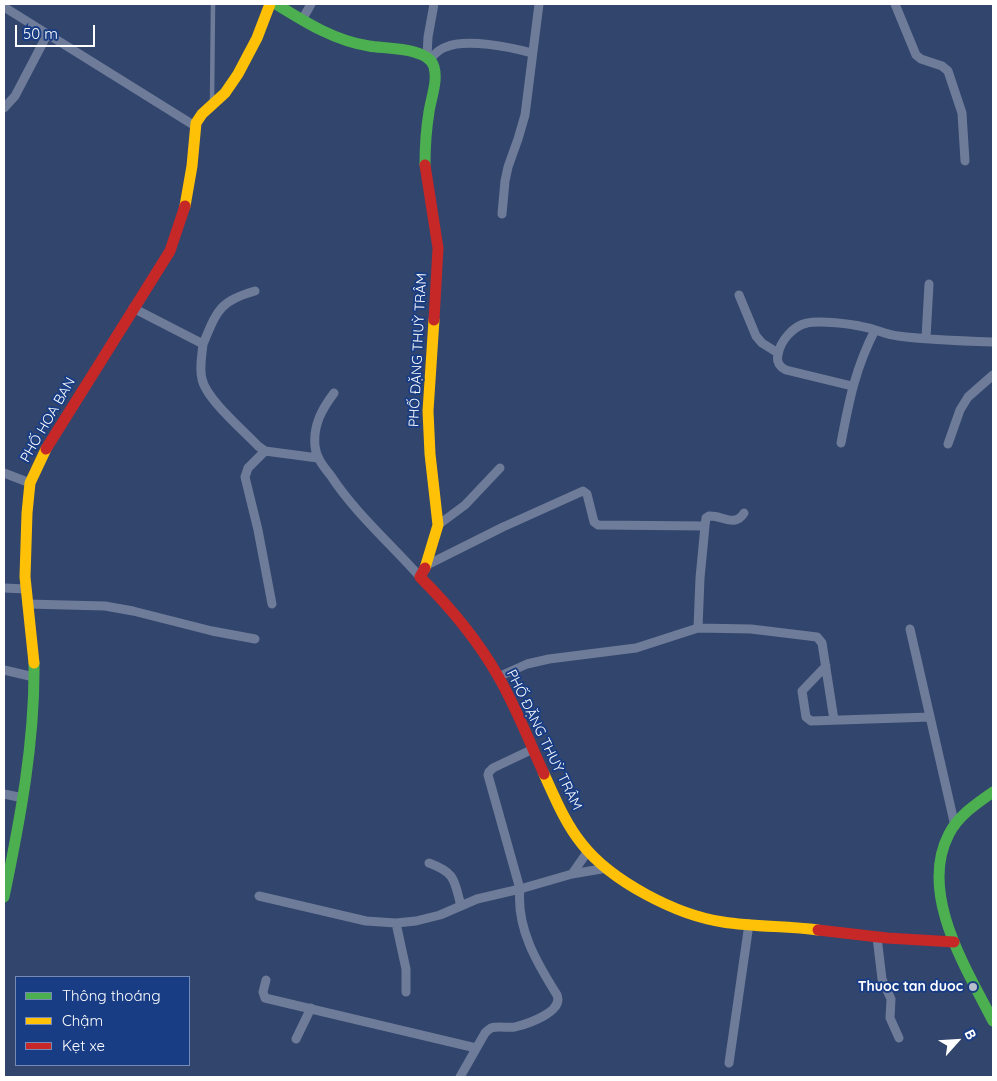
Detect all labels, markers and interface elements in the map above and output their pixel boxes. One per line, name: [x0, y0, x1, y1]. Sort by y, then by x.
scale bar: [18, 15, 98, 47]
text: 50 m: [23, 24, 58, 43]
street label: PHỐ ĐẶNG THUỲ TRÂM: [406, 272, 430, 428]
street label: PHỐ HOA BAN: [17, 375, 79, 465]
street label: PHỐ ĐẶNG THUỲ TRÂM: [503, 667, 585, 813]
legend: [15, 976, 190, 1066]
place label: Thuoc tan duoc: [858, 979, 963, 995]
marker: Thuoc tan duoc: [967, 981, 979, 993]
text: Thông thoáng: [62, 986, 161, 1005]
text: Chậm: [62, 1011, 103, 1030]
north arrow: [932, 1016, 982, 1066]
text: B: [960, 1026, 981, 1042]
text: Kẹt xe: [62, 1036, 105, 1055]

